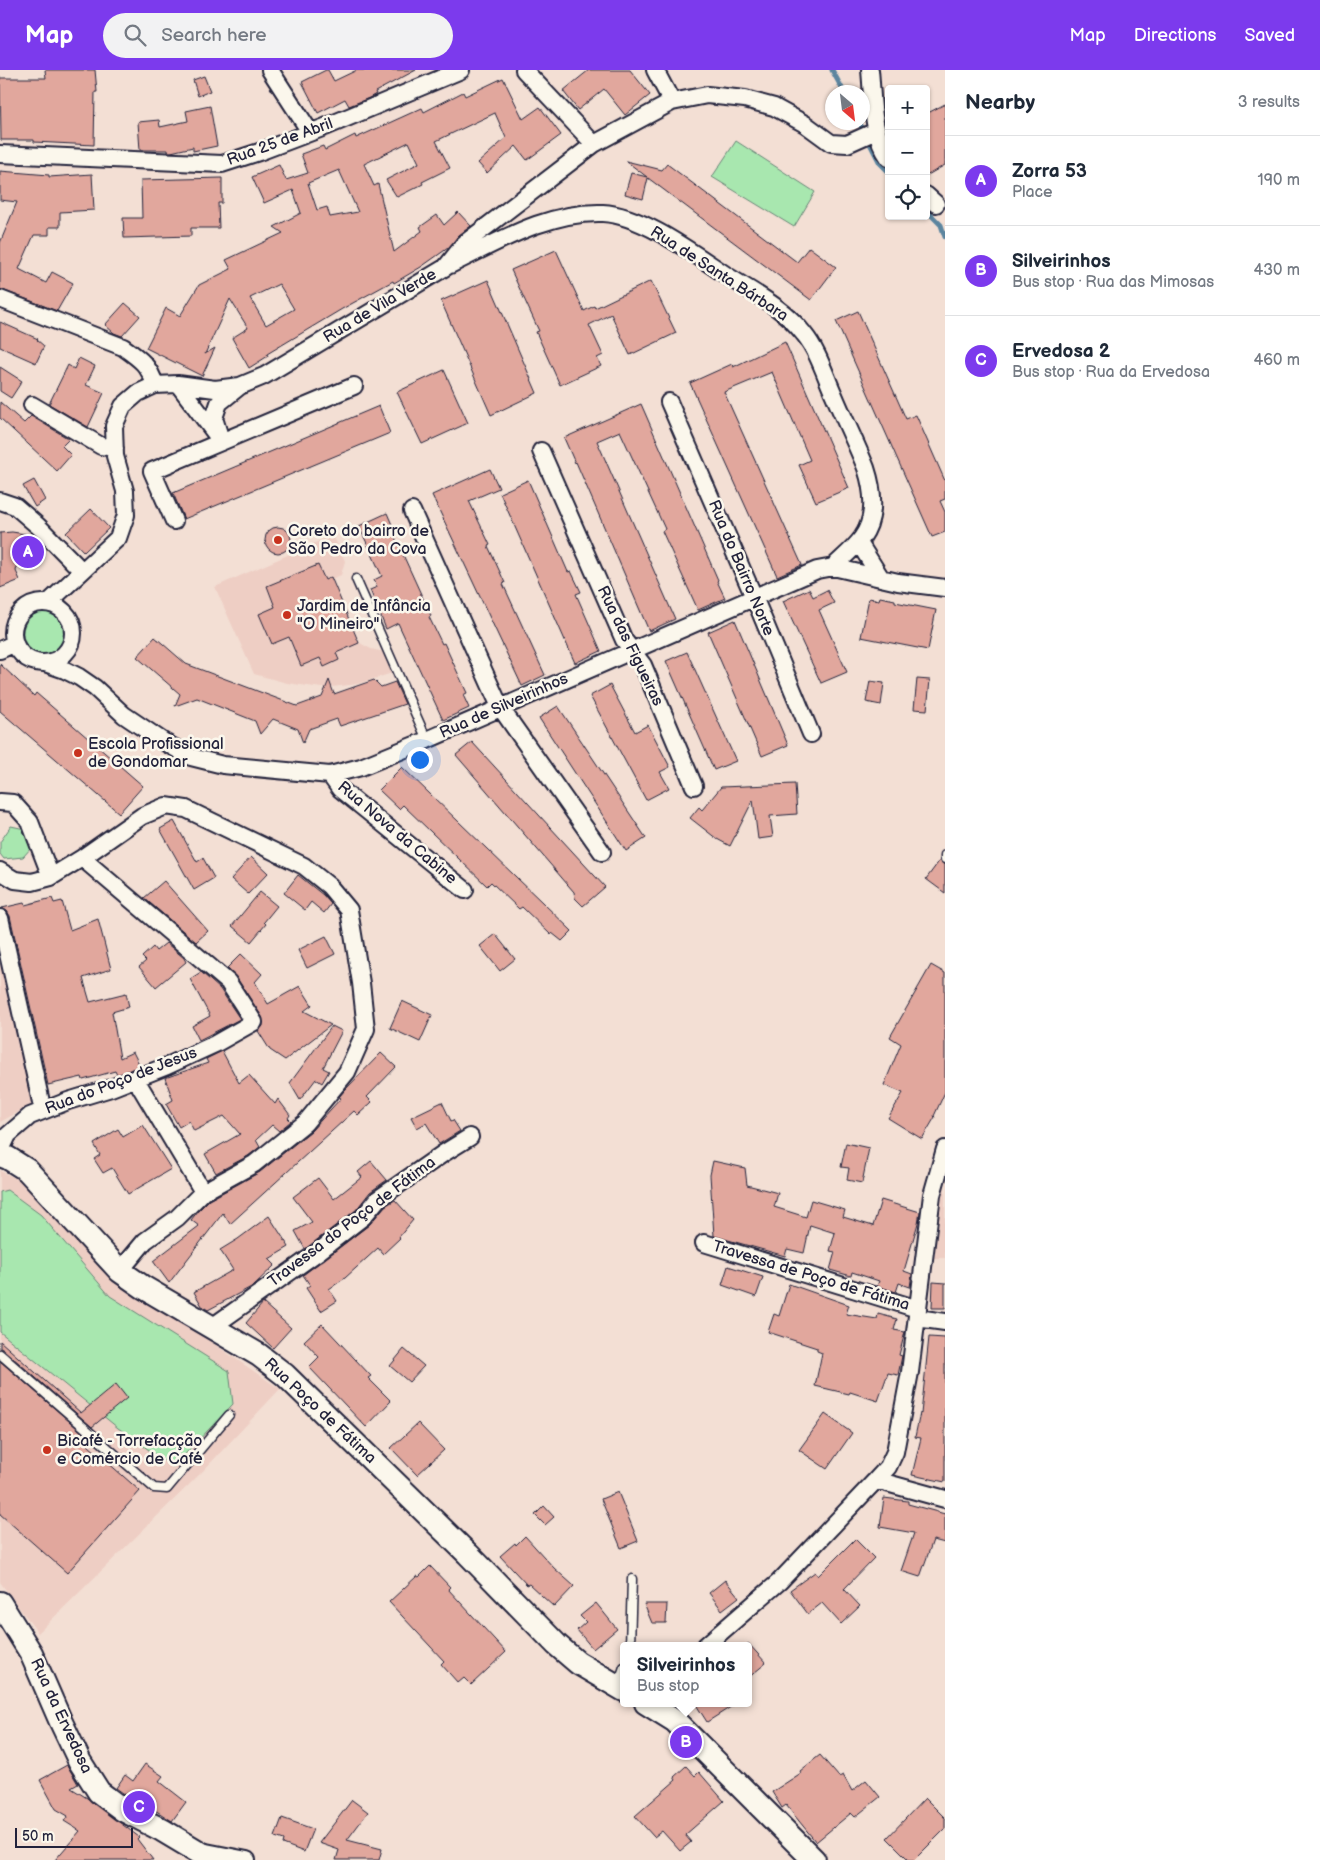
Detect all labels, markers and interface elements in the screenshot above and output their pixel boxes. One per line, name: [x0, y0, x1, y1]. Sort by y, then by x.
search box: [103, 13, 453, 58]
text: Map: [25, 21, 73, 50]
icon: search: [121, 21, 149, 49]
text: Search here: [161, 24, 267, 47]
text: Map: [1070, 25, 1106, 46]
text: Directions: [1134, 25, 1216, 46]
text: Saved: [1244, 25, 1295, 46]
north arrow: [825, 85, 870, 130]
map controls: [885, 85, 930, 220]
button: +: [885, 85, 930, 130]
text: Nearby: [965, 90, 1035, 115]
text: 3 results: [1238, 93, 1300, 112]
street label: Rua 25 de Abril: [224, 114, 336, 170]
button: −: [885, 130, 930, 175]
text: Zorra 53: [1012, 160, 1087, 183]
text: A: [976, 171, 986, 190]
text: 190 m: [1258, 171, 1300, 190]
button: locate: [885, 175, 930, 220]
text: Place: [1012, 183, 1053, 202]
street label: Rua de Santa Bárbara: [647, 222, 791, 326]
text: Silveirinhos: [1012, 250, 1111, 273]
text: B: [975, 261, 987, 280]
text: 430 m: [1253, 261, 1300, 280]
street label: Rua de Vila Verde: [320, 265, 440, 347]
text: Bus stop · Rua das Mimosas: [1012, 273, 1214, 292]
text: Ervedosa 2: [1012, 340, 1110, 363]
text: C: [975, 351, 987, 370]
text: 460 m: [1254, 351, 1300, 370]
text: Bus stop · Rua da Ervedosa: [1012, 363, 1210, 382]
street label: Rua do Bairro Norte: [704, 497, 778, 639]
place label: Coreto do bairro de São Pedro da Cova: [288, 522, 429, 559]
pin: A: [12, 533, 44, 571]
marker: Coreto do bairro de São Pedro da Cova: [272, 534, 284, 546]
street label: Rua das Figueiras: [593, 583, 667, 709]
place label: Jardim de Infância "O Mineiro": [297, 597, 431, 634]
marker: Jardim de Infância "O Mineiro": [281, 609, 293, 621]
street label: Rua de Silveirinhos: [437, 669, 571, 743]
place label: Escola Profissional de Gondomar: [88, 735, 224, 772]
marker: Escola Profissional de Gondomar: [72, 747, 84, 759]
your location: [407, 747, 433, 773]
street label: Rua Nova da Cabine: [334, 778, 461, 889]
street label: Rua do Poço de Jesus: [42, 1043, 200, 1119]
street label: Travessa do Poço de Fátima: [265, 1153, 439, 1291]
street label: Travessa de Poço de Fátima: [710, 1237, 912, 1315]
street label: Rua Poço de Fátima: [260, 1354, 380, 1468]
place label: Bicafé - Torrefacção e Comércio de Café: [57, 1432, 203, 1469]
marker: Bicafé - Torrefacção e Comércio de Café: [41, 1444, 53, 1456]
popup: [620, 1642, 752, 1707]
text: Silveirinhos: [637, 1654, 735, 1677]
street label: Rua da Ervedosa: [26, 1655, 96, 1777]
text: Bus stop: [637, 1677, 700, 1696]
pin: B: [670, 1723, 702, 1761]
pin: C: [123, 1788, 155, 1826]
scale bar: [15, 1825, 132, 1848]
text: 50 m: [22, 1828, 54, 1845]

